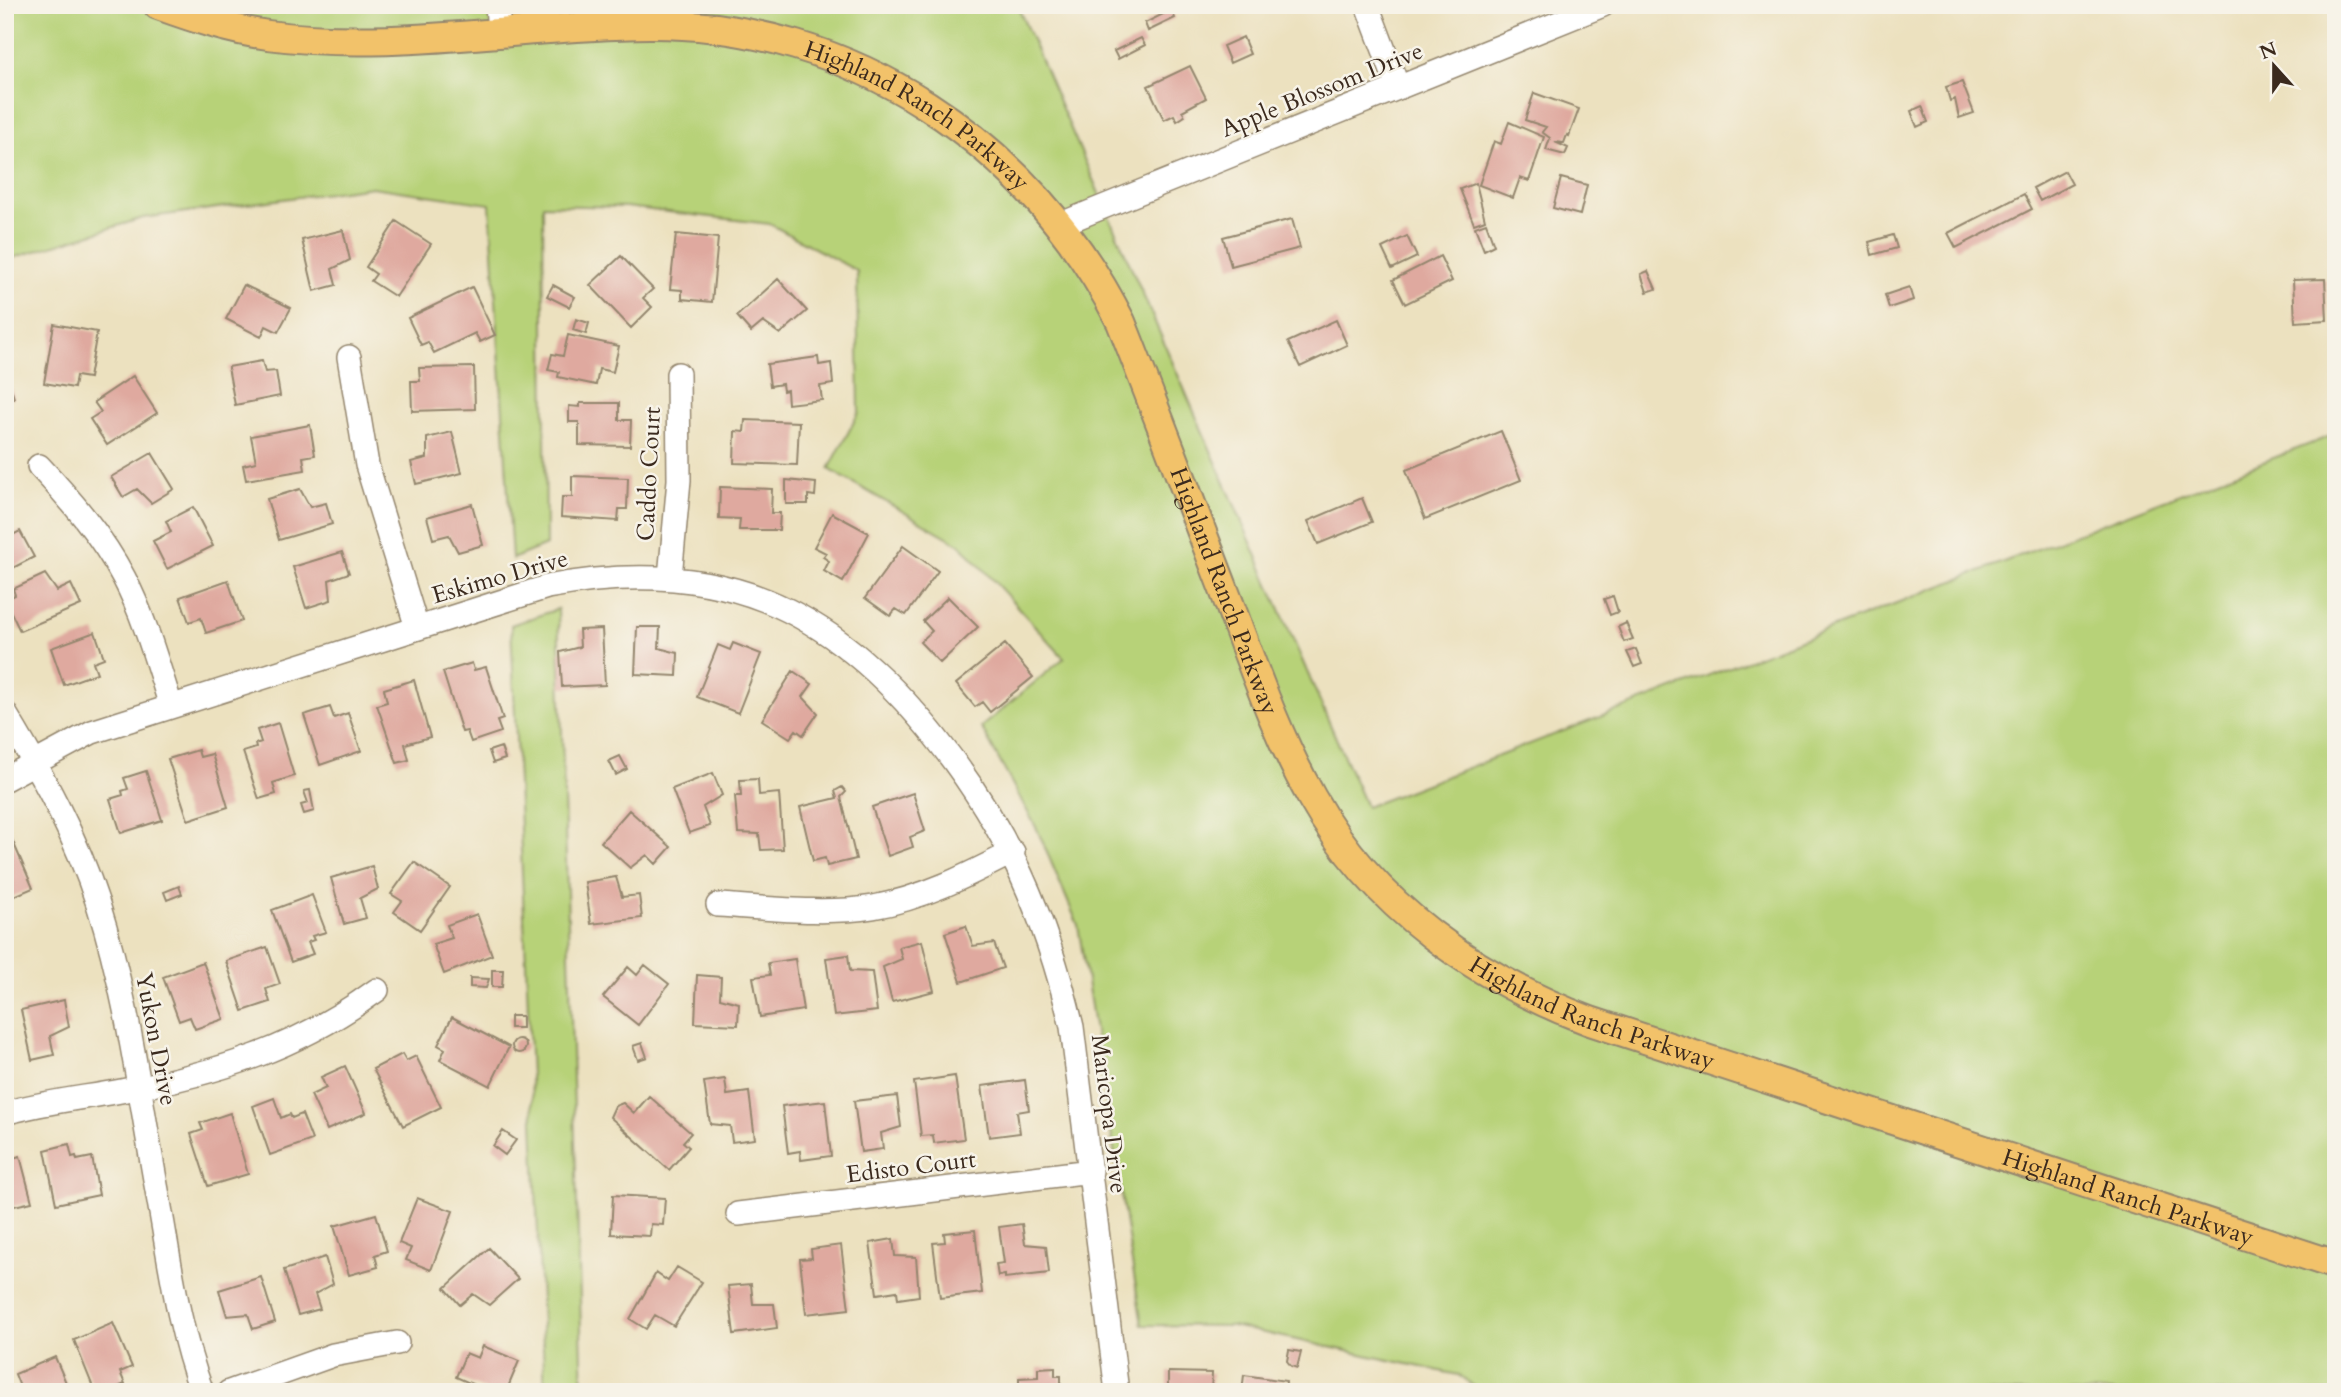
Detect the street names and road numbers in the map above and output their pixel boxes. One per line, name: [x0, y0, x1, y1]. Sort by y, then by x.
street label: Highland Ranch Parkway: [800, 32, 1037, 198]
street label: Apple Blossom Drive: [1216, 34, 1428, 146]
street label: Caddo Court: [629, 406, 669, 542]
street label: Highland Ranch Parkway: [1162, 462, 1287, 720]
street label: Eskimo Drive: [428, 542, 572, 612]
street label: Highland Ranch Parkway: [1463, 948, 1719, 1077]
street label: Yukon Drive: [127, 970, 185, 1108]
street label: Maricopa Drive: [1083, 1033, 1135, 1195]
street label: Highland Ranch Parkway: [1998, 1141, 2258, 1254]
street label: Edisto Court: [844, 1143, 978, 1191]

